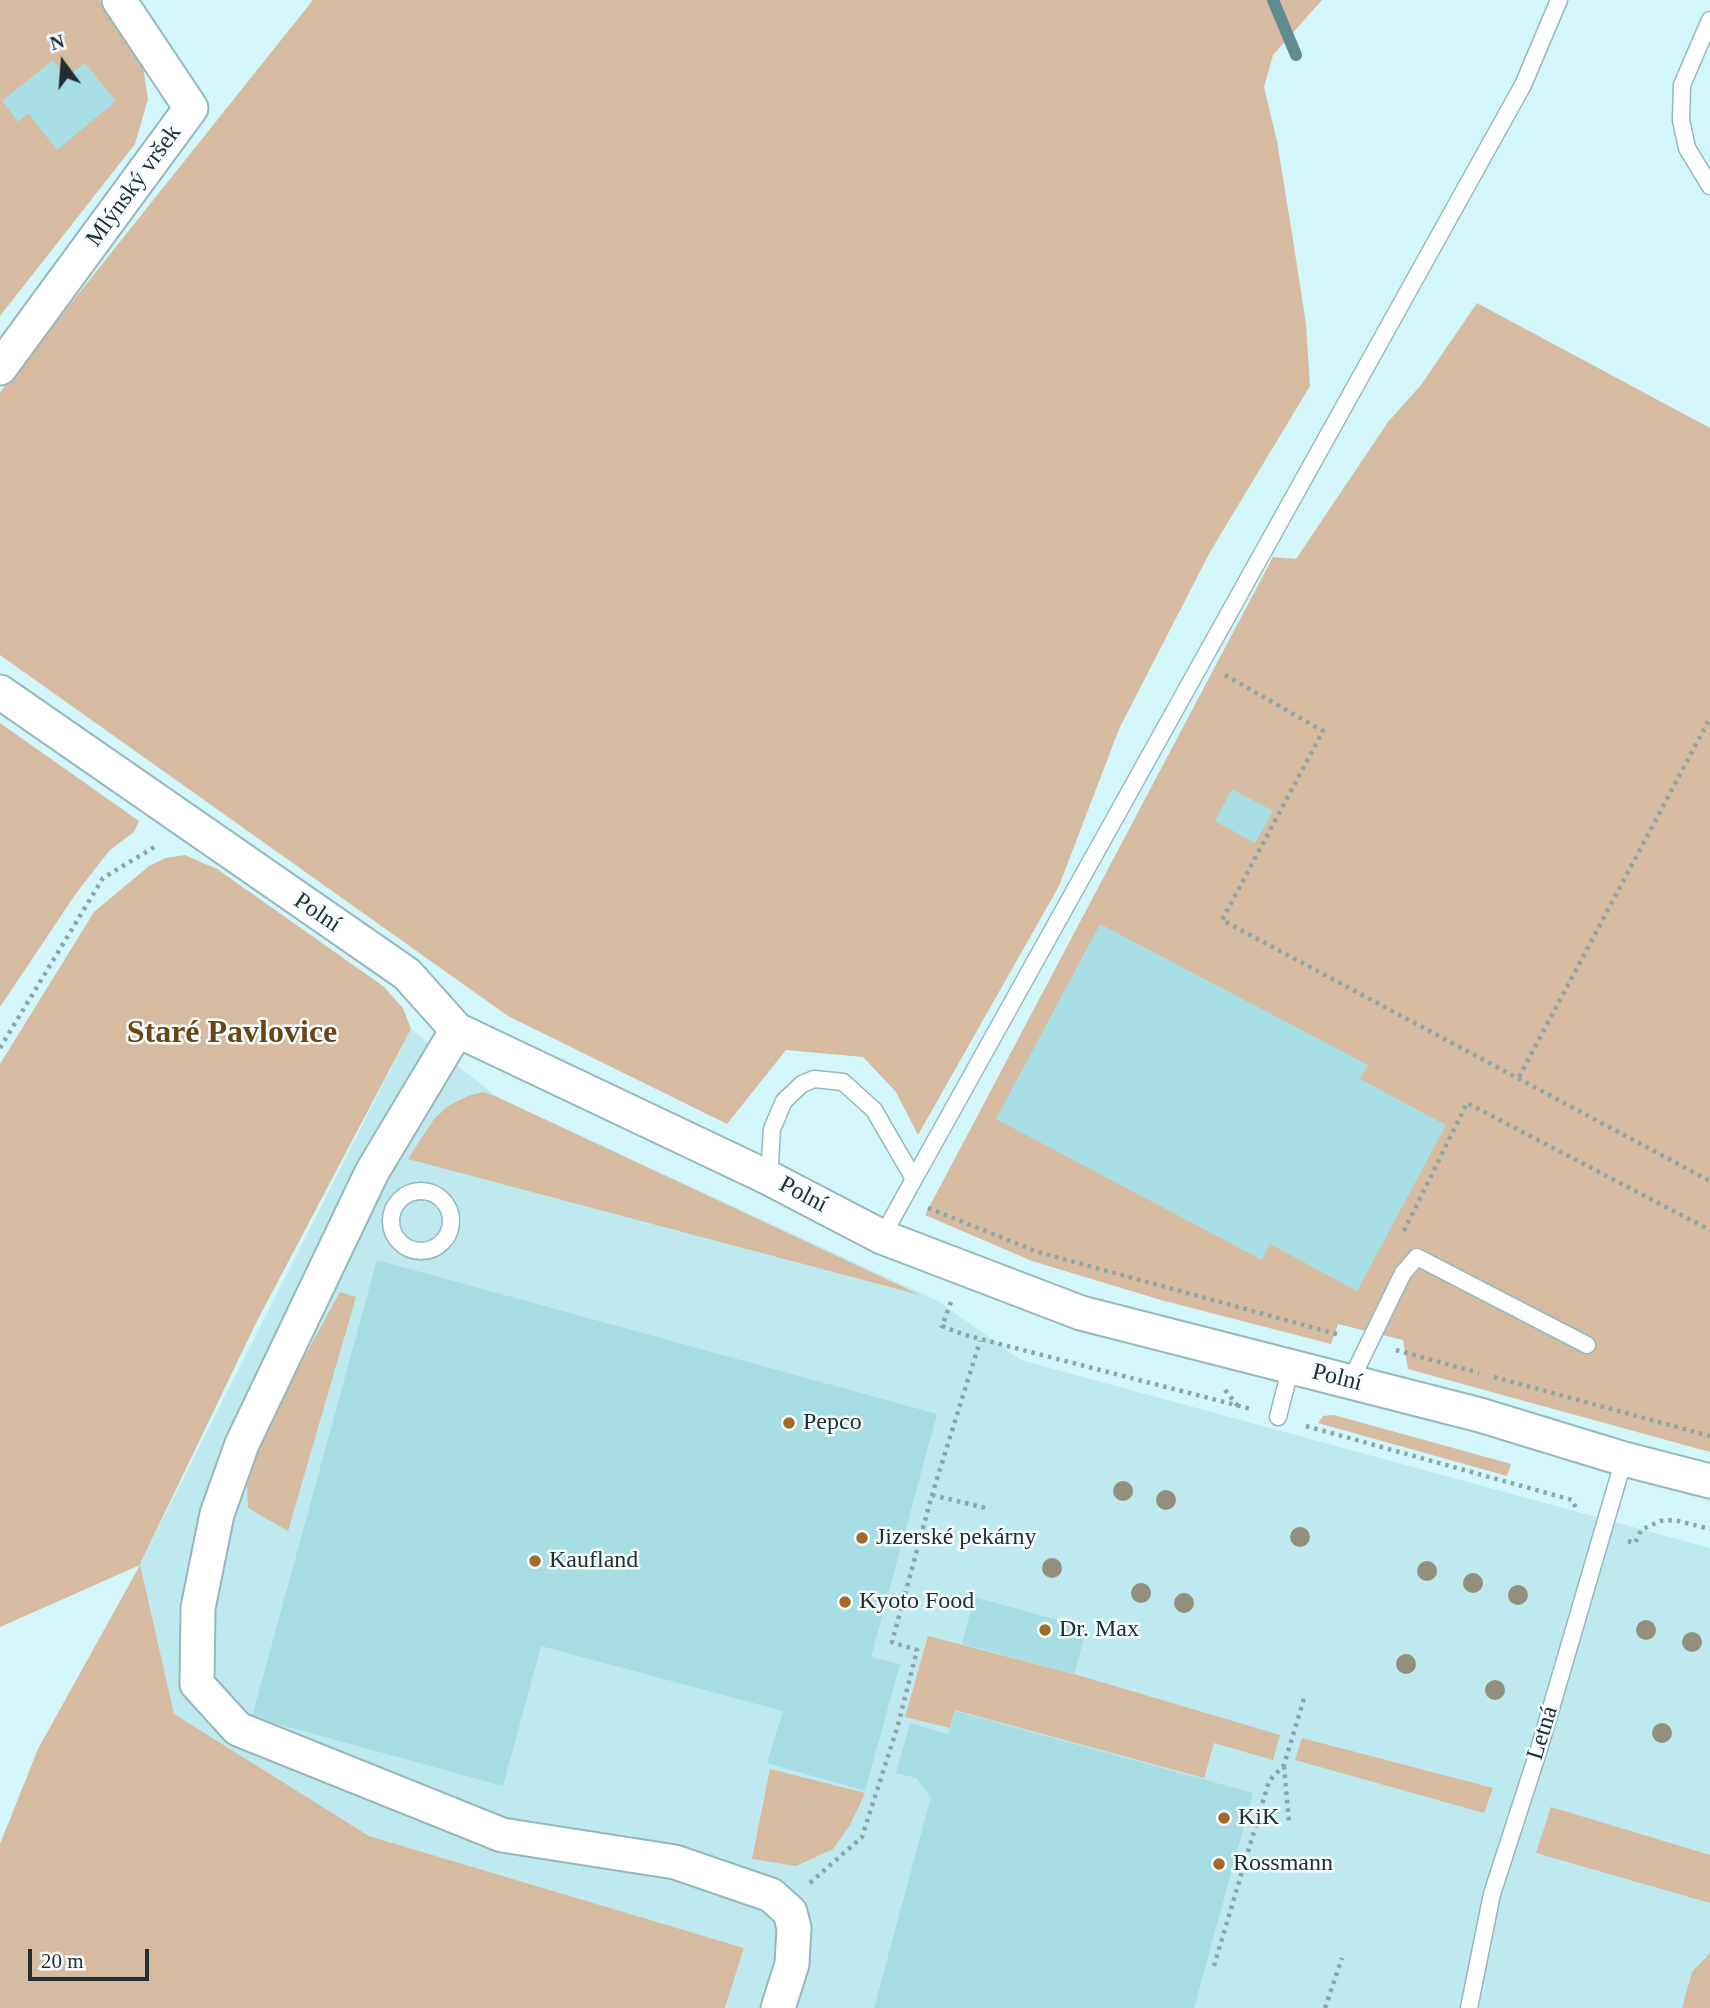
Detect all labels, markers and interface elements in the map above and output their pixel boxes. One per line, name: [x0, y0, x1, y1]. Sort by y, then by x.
north arrow: [28, 28, 98, 98]
text: N: [48, 30, 67, 54]
street label: Mlýnský vršek: [80, 120, 188, 252]
street label: Polní: [288, 887, 346, 939]
district label: Staré Pavlovice: [127, 1015, 337, 1053]
street label: Polní: [774, 1170, 832, 1220]
street label: Polní: [1309, 1358, 1365, 1398]
place label: Pepco: [803, 1409, 862, 1437]
marker: Pepco: [781, 1415, 797, 1431]
place label: Jizerské pekárny: [876, 1524, 1037, 1552]
marker: Jizerské pekárny: [854, 1530, 870, 1546]
place label: Kaufland: [549, 1547, 638, 1575]
marker: Kaufland: [527, 1553, 543, 1569]
place label: Kyoto Food: [859, 1588, 974, 1616]
marker: Kyoto Food: [837, 1594, 853, 1610]
place label: Dr. Max: [1059, 1616, 1139, 1644]
marker: Dr. Max: [1037, 1622, 1053, 1638]
street label: Letná: [1521, 1703, 1565, 1763]
place label: KiK: [1238, 1804, 1279, 1832]
marker: KiK: [1216, 1810, 1232, 1826]
place label: Rossmann: [1233, 1850, 1333, 1878]
marker: Rossmann: [1211, 1856, 1227, 1872]
scale bar: [32, 1934, 152, 1978]
text: 20 m: [41, 1949, 84, 1973]

